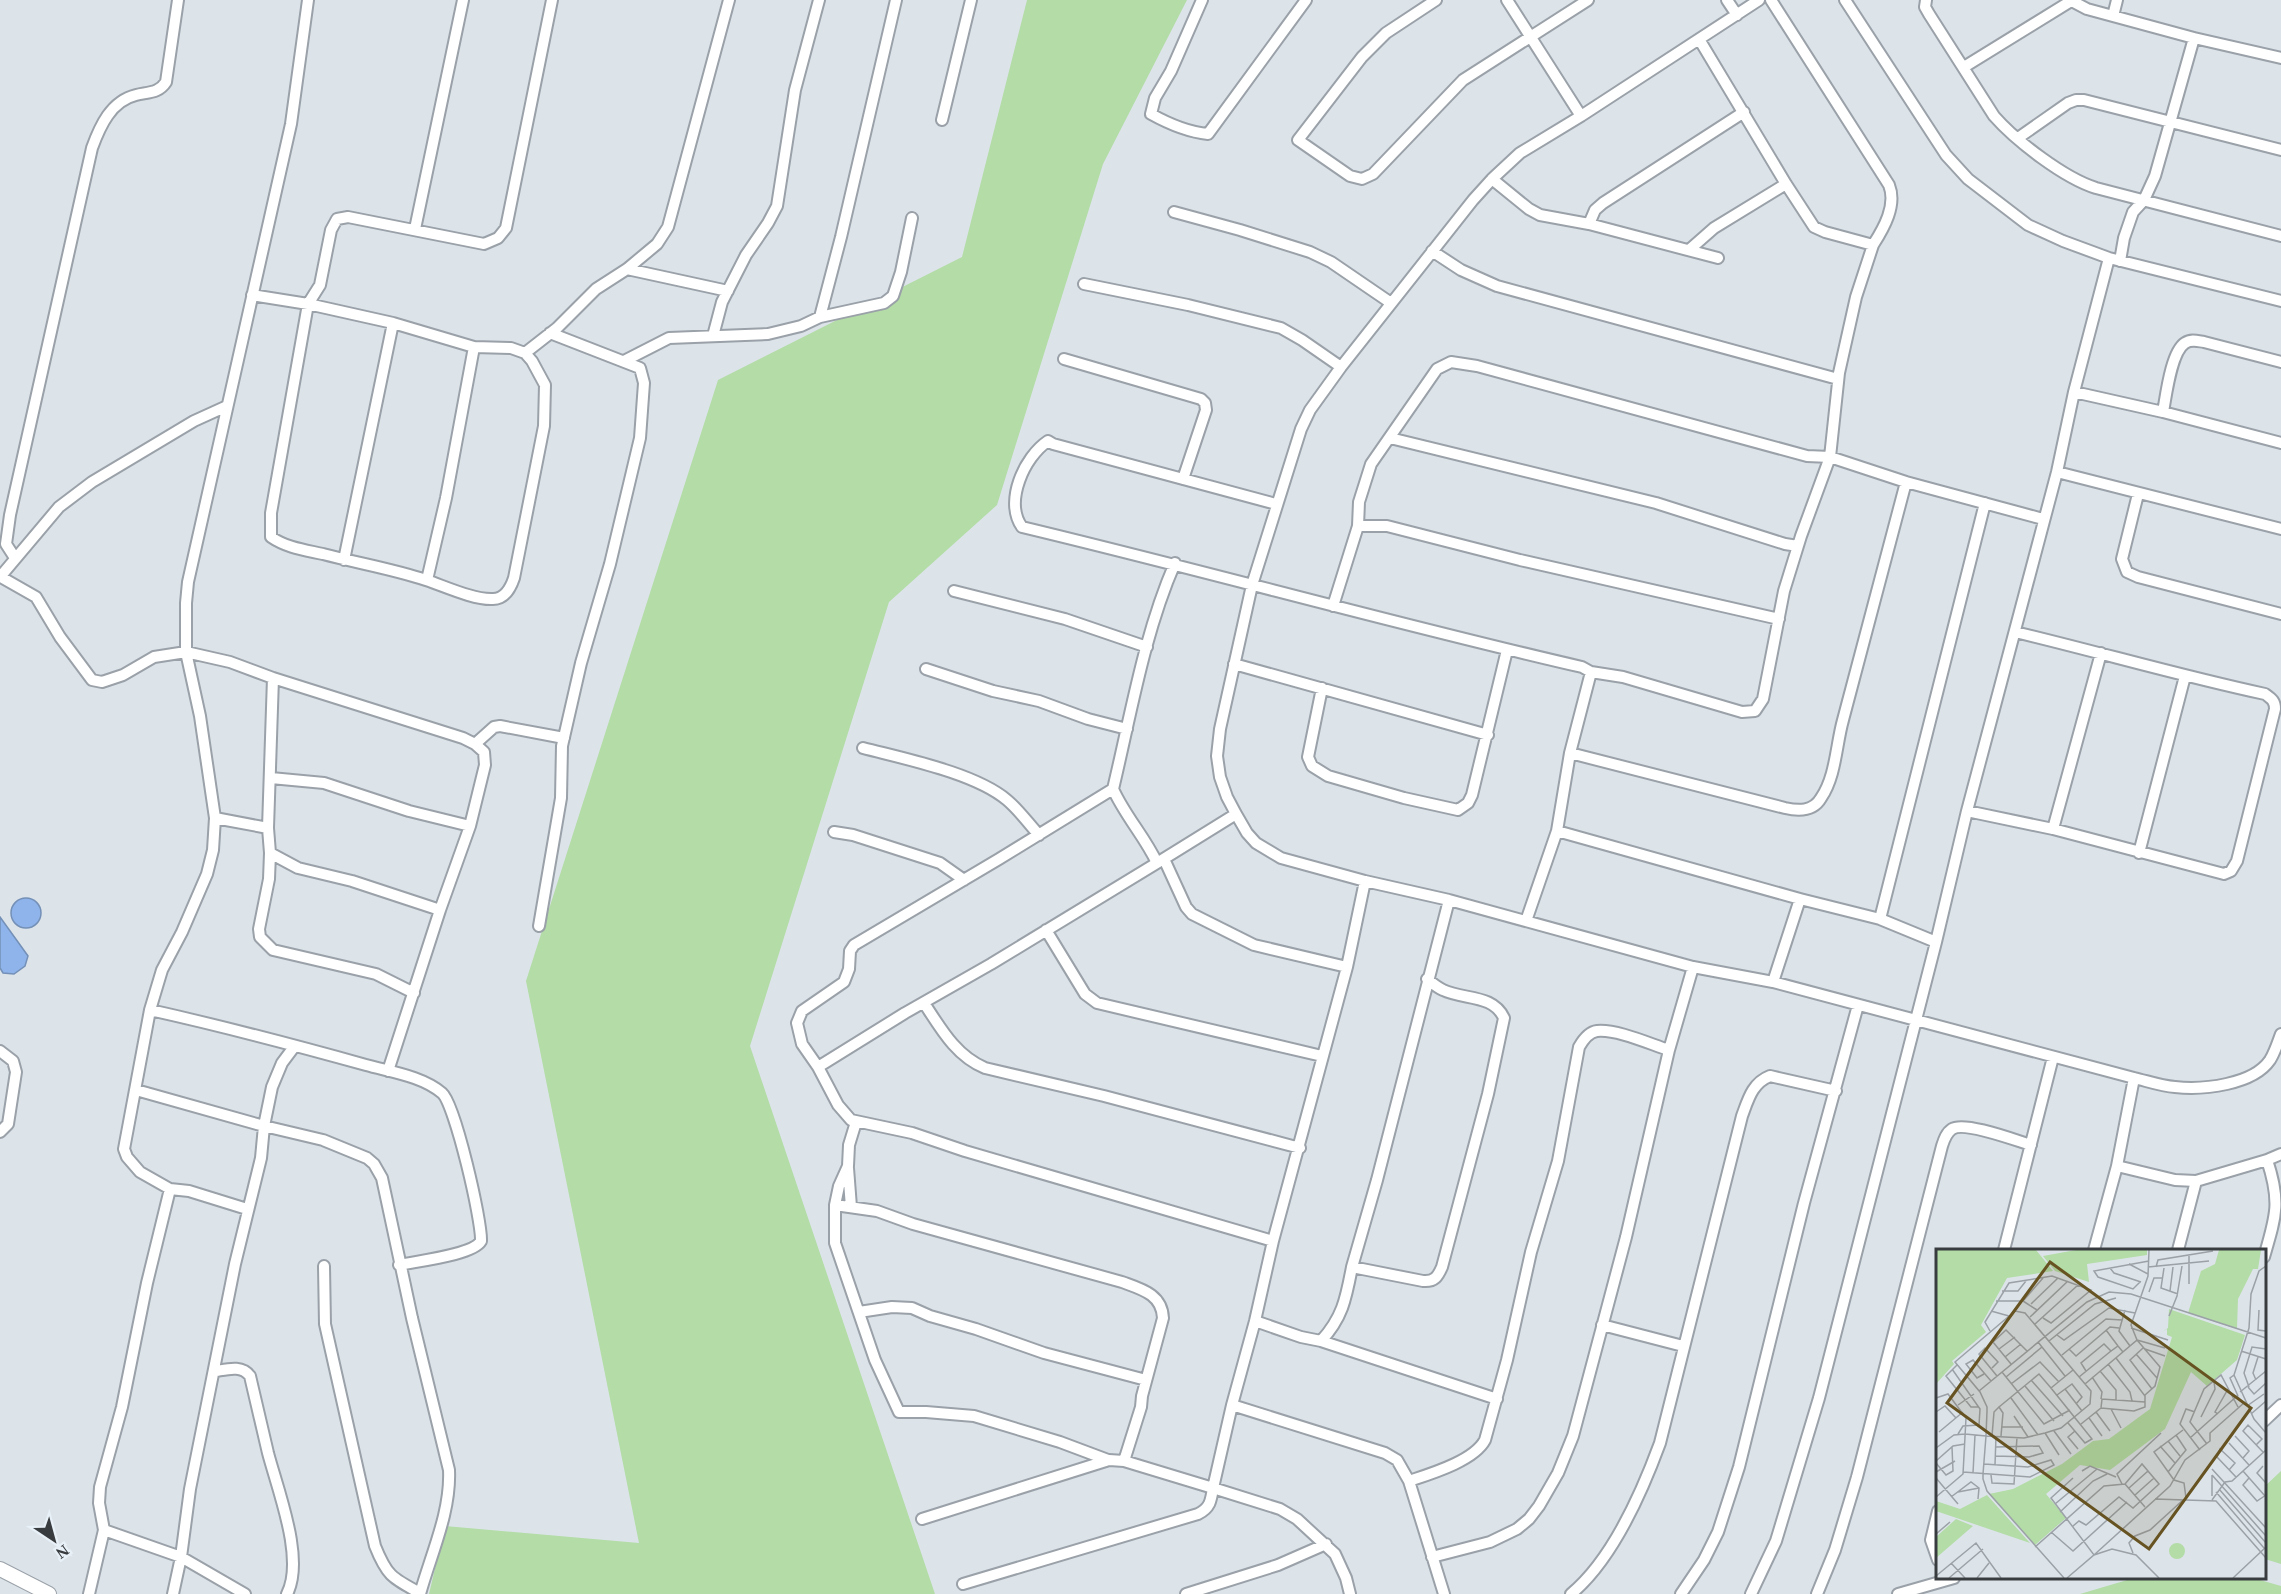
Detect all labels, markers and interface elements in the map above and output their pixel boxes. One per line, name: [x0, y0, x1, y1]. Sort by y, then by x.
inset map: [1936, 1249, 2266, 1579]
north arrow: [24, 1510, 84, 1570]
text: N: [52, 1541, 72, 1562]

